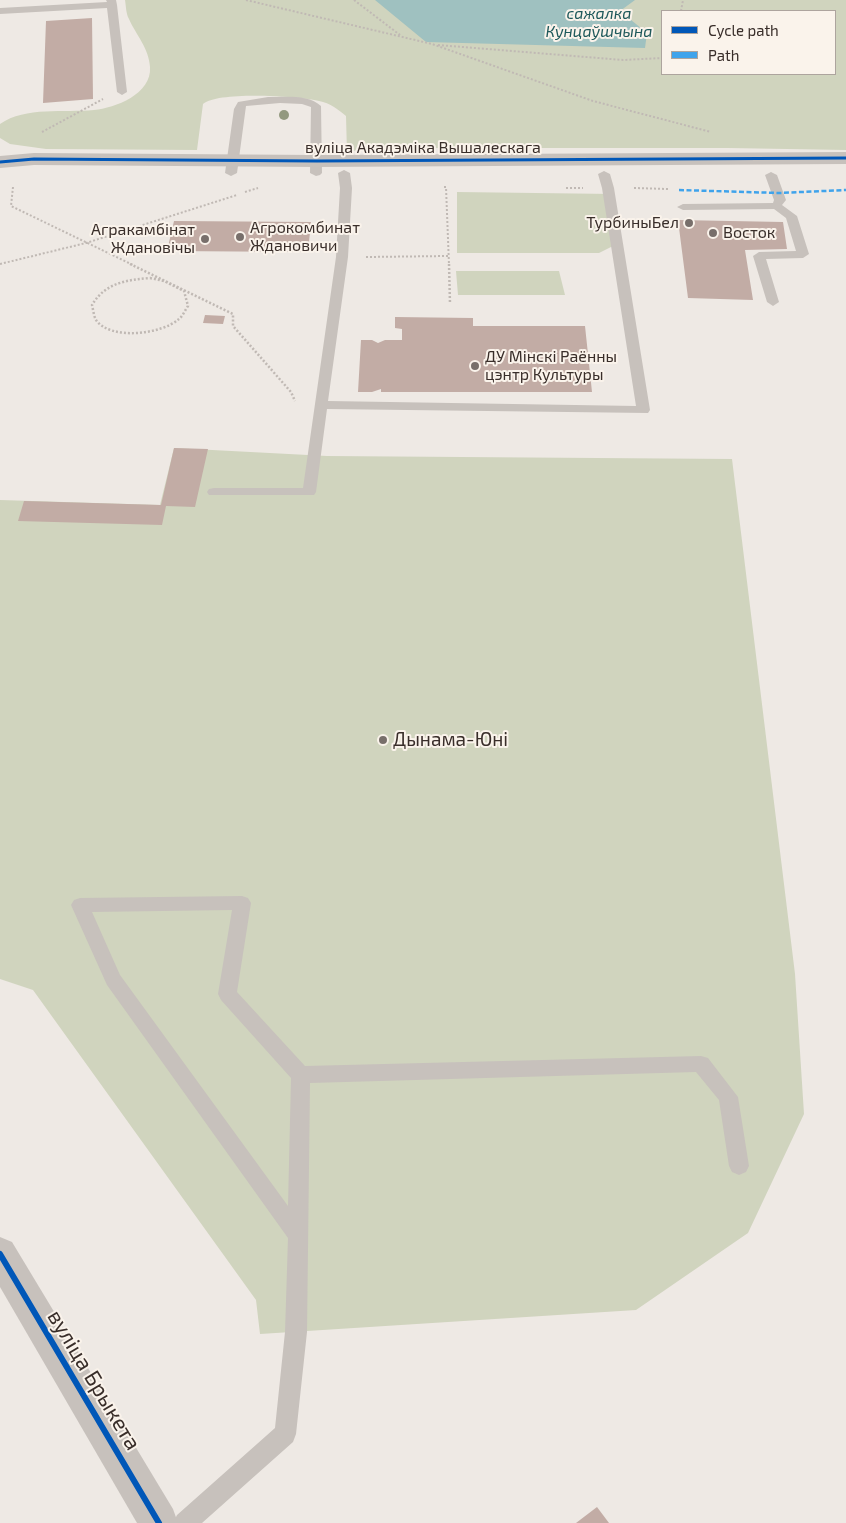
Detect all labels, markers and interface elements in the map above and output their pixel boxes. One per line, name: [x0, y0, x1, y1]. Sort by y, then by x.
water label: сажалка Кунцаўшчына: [546, 4, 652, 42]
legend: [661, 10, 836, 75]
text: Cycle path: [708, 21, 779, 39]
text: Path: [708, 46, 739, 64]
street label: вуліца Акадэміка Вышалескага: [305, 138, 541, 158]
place label: ТурбиныБел: [586, 213, 679, 233]
marker: ТурбиныБел: [683, 217, 695, 229]
place label: Агрокомбинат Ждановичи: [250, 218, 360, 256]
place label: Агракамбінат Ждановічы: [91, 220, 195, 258]
place label: Восток: [723, 223, 775, 243]
marker: Восток: [707, 227, 719, 239]
marker: Агрокомбинат Ждановичи: [234, 231, 246, 243]
marker: Агракамбінат Ждановічы: [199, 233, 211, 245]
place label: ДУ Мінскі Раённы цэнтр Культуры: [485, 347, 617, 385]
marker: ДУ Мінскі Раённы цэнтр Культуры: [469, 360, 481, 372]
place label: Дынама-Юні: [393, 729, 508, 751]
marker: Дынама-Юні: [377, 734, 389, 746]
street label: вуліца Брыкета: [42, 1305, 146, 1455]

